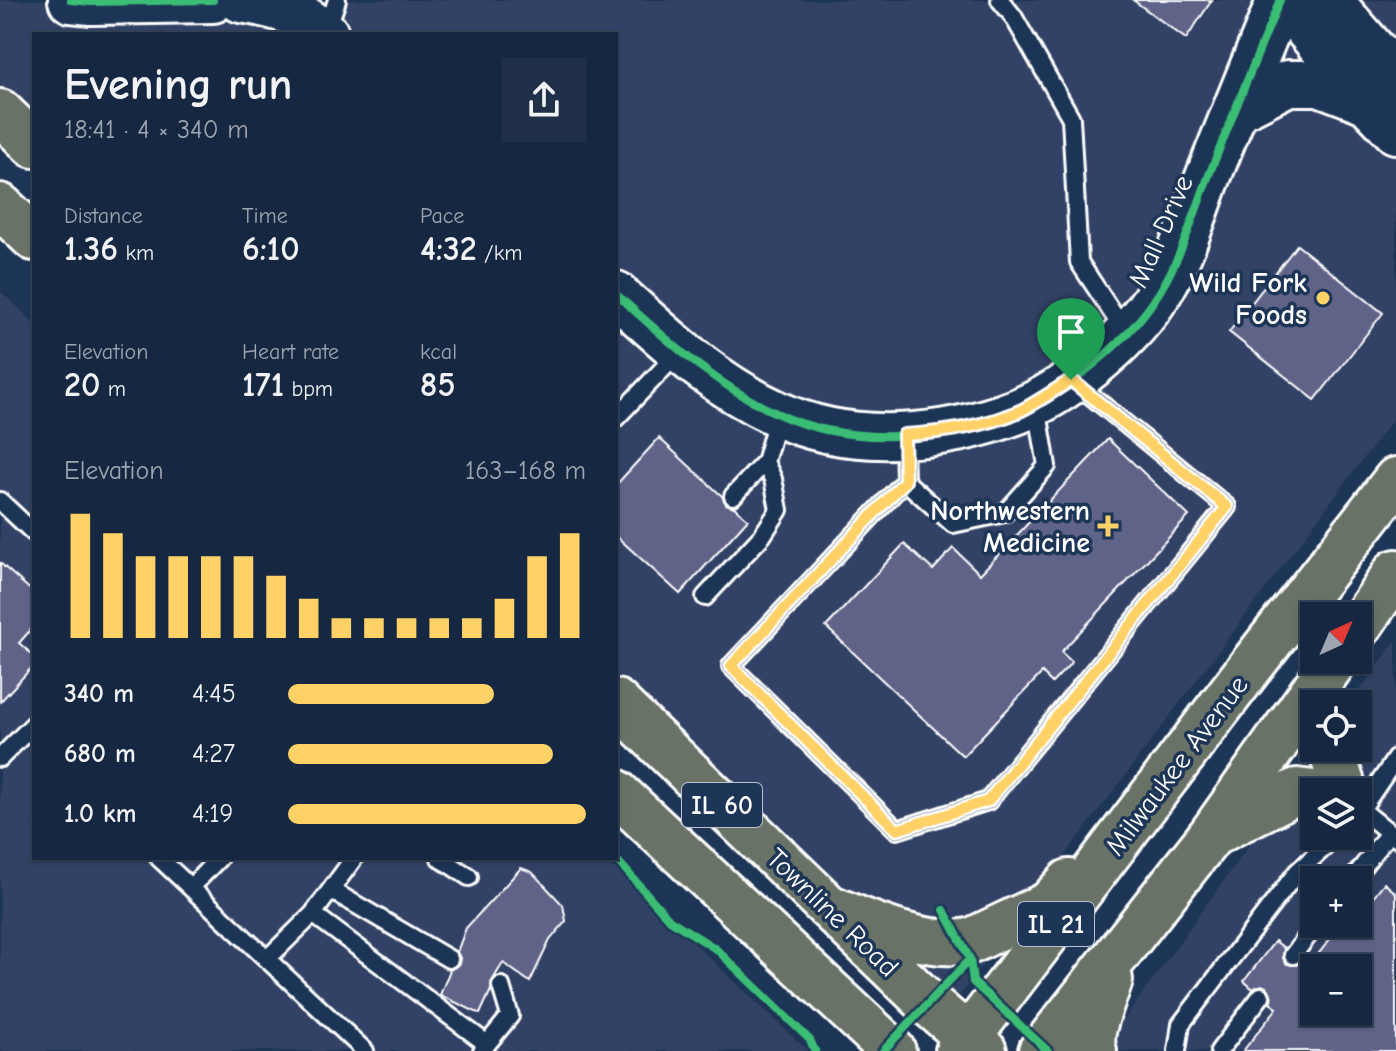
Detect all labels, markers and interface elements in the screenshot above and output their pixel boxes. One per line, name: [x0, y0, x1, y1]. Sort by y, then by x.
button: share: [502, 58, 586, 142]
text: Evening run: [64, 59, 292, 110]
text: 18:41 · 4 × 340 m: [64, 115, 249, 145]
street label: Mall Drive: [1122, 170, 1200, 293]
text: Distance: [64, 203, 143, 229]
text: Time: [242, 203, 288, 229]
text: Pace: [420, 203, 464, 229]
text: 1.36: [64, 229, 118, 269]
text: 6:10: [242, 229, 300, 269]
text: 4:32: [420, 229, 477, 269]
text: km: [118, 240, 154, 266]
text: /km: [477, 240, 522, 266]
place label: Wild Fork Foods: [1190, 267, 1307, 331]
marker: Wild Fork Foods: [1314, 289, 1332, 307]
pin: [1037, 298, 1105, 380]
icon: arrive: [1049, 310, 1093, 354]
text: Elevation: [64, 339, 148, 365]
text: Heart rate: [242, 339, 339, 365]
text: kcal: [420, 339, 457, 365]
text: 20: [64, 365, 100, 405]
text: 171: [242, 365, 284, 405]
text: 85: [420, 365, 455, 405]
text: m: [100, 376, 126, 402]
text: bpm: [284, 376, 333, 402]
text: Elevation: [64, 456, 164, 486]
text: 163–168 m: [465, 456, 586, 486]
place label: Northwestern Medicine: [930, 495, 1090, 559]
marker: Northwestern Medicine: [1097, 515, 1119, 537]
north arrow: [1300, 602, 1372, 674]
map controls: [1300, 602, 1372, 1026]
street label: Milwaukee Avenue: [1099, 669, 1255, 862]
text: 340 m: [64, 679, 134, 709]
text: 4:45: [192, 679, 236, 709]
button: locate: [1300, 690, 1372, 762]
text: 680 m: [64, 739, 136, 769]
text: 4:27: [192, 739, 235, 769]
button: layers: [1300, 778, 1372, 850]
road number: IL 60: [682, 783, 762, 827]
text: 1.0 km: [64, 799, 136, 829]
text: 4:19: [192, 799, 233, 829]
street label: Townline Road: [760, 842, 905, 983]
button: +: [1300, 866, 1372, 938]
road number: IL 21: [1018, 902, 1094, 946]
button: −: [1300, 954, 1372, 1026]

